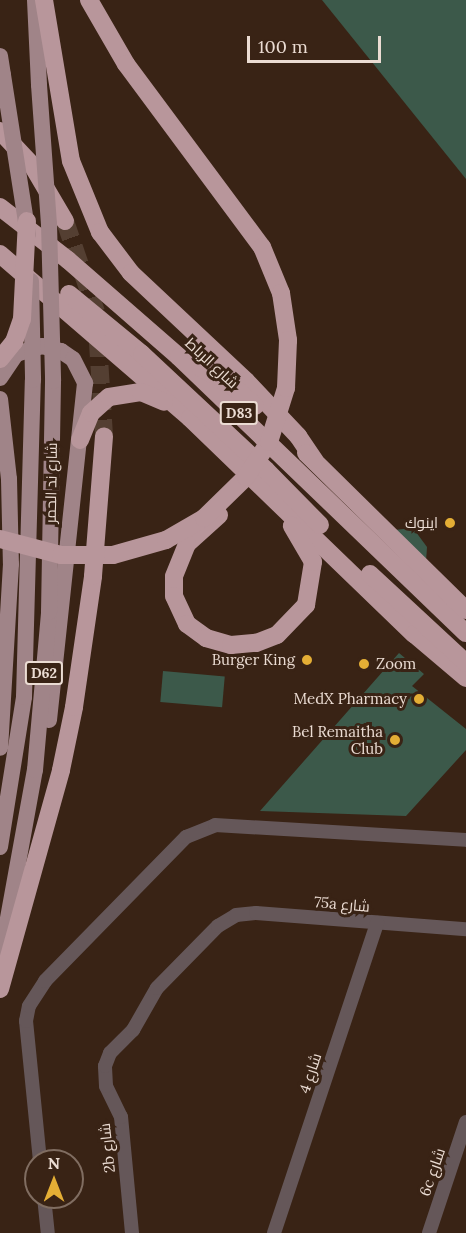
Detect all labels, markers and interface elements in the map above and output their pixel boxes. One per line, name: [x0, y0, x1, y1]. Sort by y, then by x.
scale bar: [250, 24, 384, 62]
text: 100 m: [258, 35, 308, 58]
street label: شارع الرباط: [182, 334, 242, 392]
road number: D83: [220, 402, 258, 424]
street label: شارع ند الحمر: [41, 442, 61, 524]
place label: اينوك: [405, 514, 438, 532]
marker: اينوك: [443, 516, 457, 530]
place label: Burger King: [212, 651, 295, 669]
marker: Burger King: [300, 653, 314, 667]
place label: Zoom: [376, 655, 416, 673]
marker: Zoom: [357, 657, 371, 671]
road number: D62: [24, 662, 63, 684]
place label: MedX Pharmacy: [293, 690, 407, 708]
marker: MedX Pharmacy: [412, 692, 426, 706]
place label: Bel Remaitha Club: [292, 722, 383, 757]
marker: Bel Remaitha Club: [388, 733, 402, 747]
street label: 75a شارع: [313, 893, 371, 915]
street label: شارع 4: [295, 1051, 325, 1095]
street label: 2b شارع: [95, 1122, 119, 1174]
street label: 6c شارع: [415, 1146, 449, 1198]
north arrow: [24, 1149, 84, 1209]
text: N: [48, 1153, 60, 1173]

